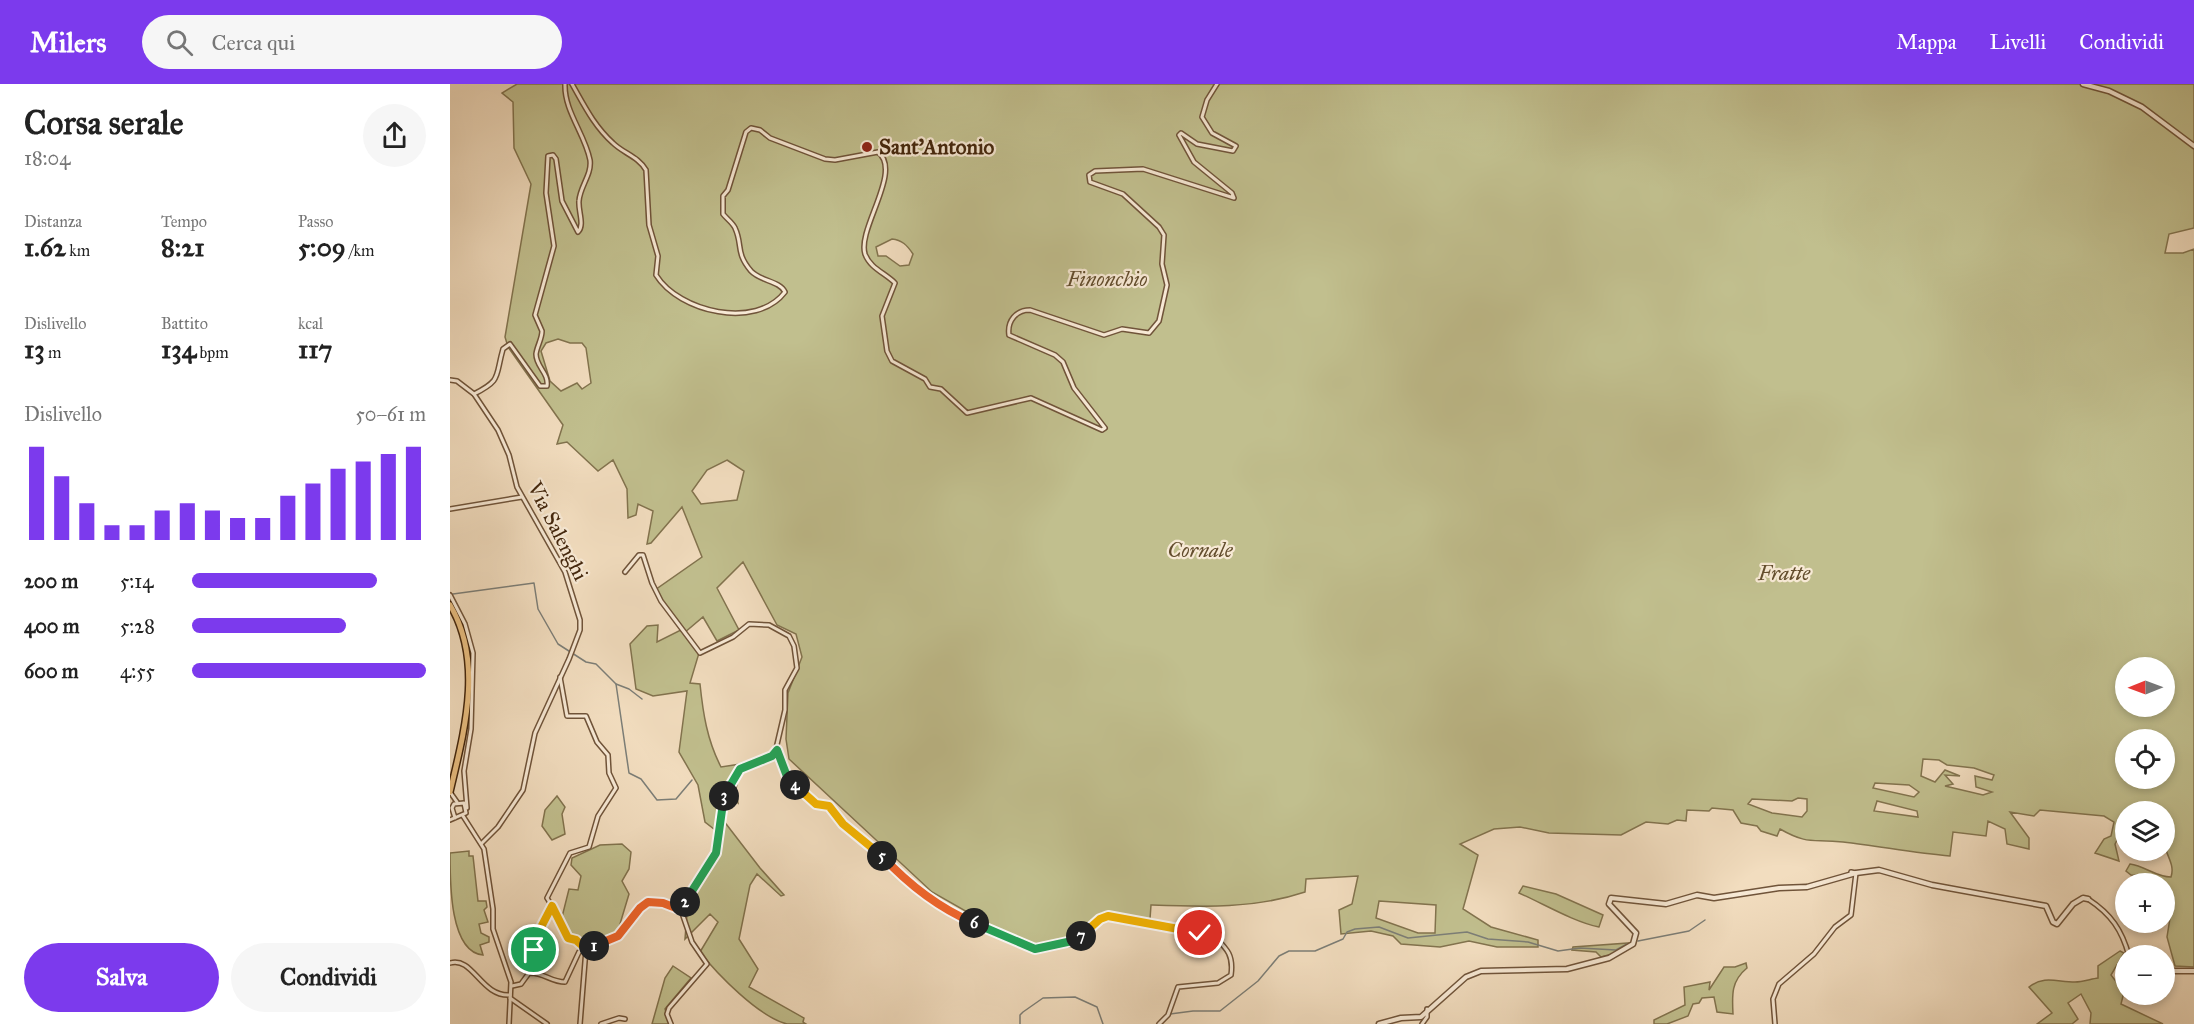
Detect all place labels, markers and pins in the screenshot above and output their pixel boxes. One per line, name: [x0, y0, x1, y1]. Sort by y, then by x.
place label: Sant'Antonio: [879, 134, 995, 160]
marker: Sant'Antonio: [860, 140, 874, 154]
pin: 4: [780, 770, 810, 800]
pin: 3: [709, 781, 739, 811]
pin: 5: [867, 841, 897, 871]
pin: 2: [670, 887, 700, 917]
pin: [1174, 907, 1225, 958]
pin: 6: [959, 908, 989, 938]
pin: 7: [1066, 921, 1096, 951]
pin: [508, 924, 559, 975]
pin: 1: [579, 931, 609, 961]

